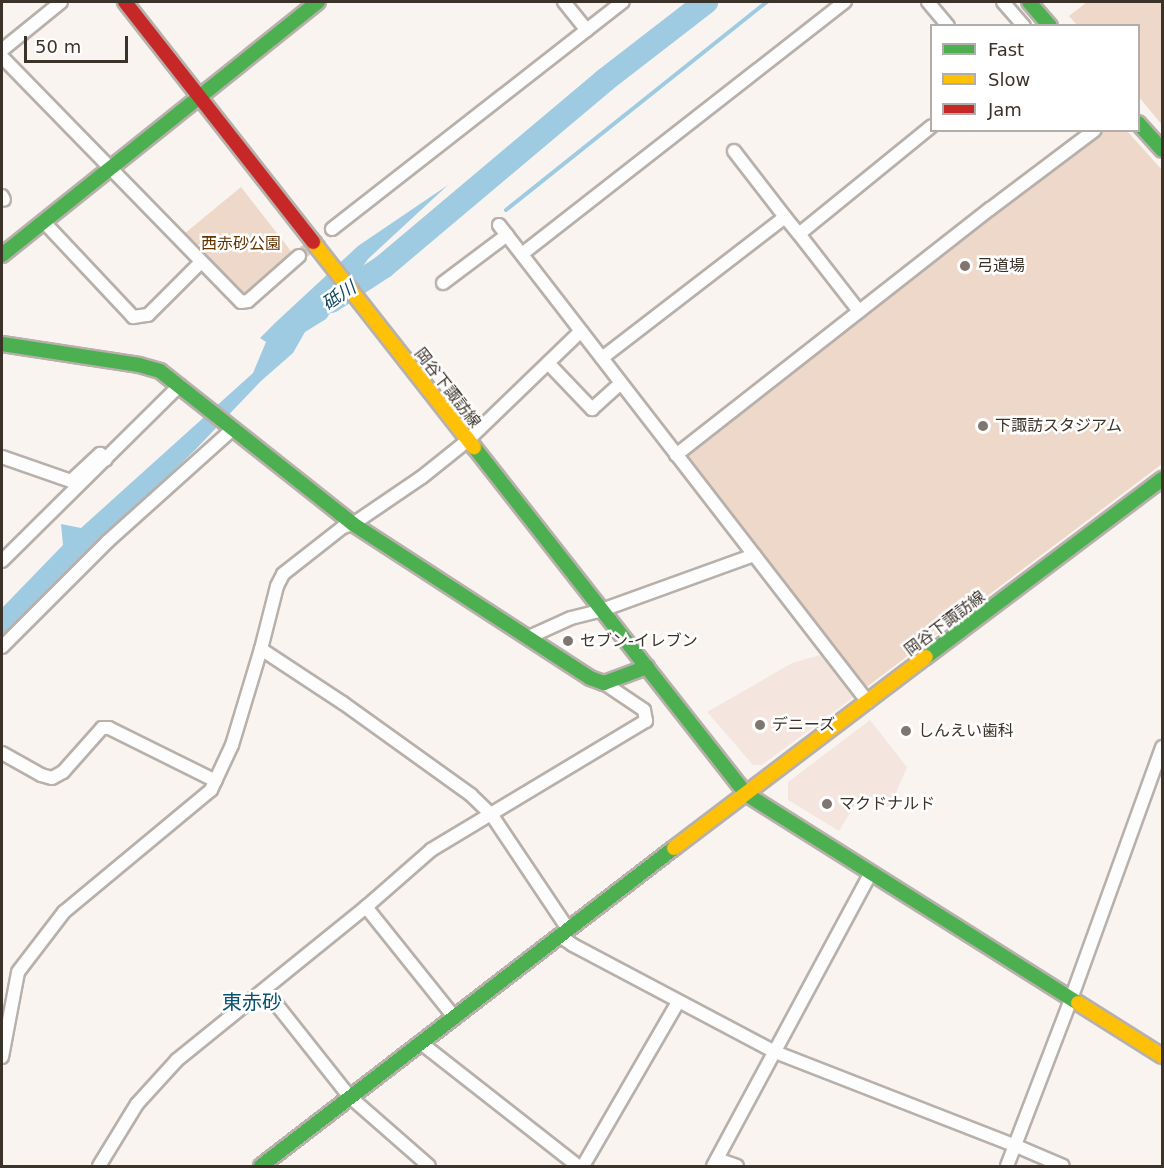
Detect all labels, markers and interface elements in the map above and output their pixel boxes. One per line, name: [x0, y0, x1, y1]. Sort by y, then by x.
scale bar: [27, 24, 130, 62]
legend: [930, 24, 1140, 132]
text: 50 m: [35, 36, 81, 57]
text: Fast: [988, 39, 1024, 60]
text: Slow: [988, 69, 1030, 90]
text: Jam: [988, 99, 1022, 120]
park label: 西赤砂公園: [201, 234, 281, 254]
place label: 弓道場: [977, 256, 1025, 276]
marker: 弓道場: [958, 259, 972, 273]
water label: 砥川: [318, 277, 360, 315]
street label: 岡谷下諏訪線: [410, 344, 484, 432]
place label: 下諏訪スタジアム: [995, 416, 1123, 436]
marker: 下諏訪スタジアム: [976, 419, 990, 433]
street label: 岡谷下諏訪線: [901, 587, 989, 661]
place label: セブン-イレブン: [580, 631, 698, 651]
marker: セブン-イレブン: [561, 634, 575, 648]
place label: デニーズ: [772, 715, 836, 735]
marker: デニーズ: [753, 718, 767, 732]
place label: しんえい歯科: [918, 721, 1014, 741]
marker: しんえい歯科: [899, 724, 913, 738]
place label: マクドナルド: [839, 794, 935, 814]
marker: マクドナルド: [820, 797, 834, 811]
district label: 東赤砂: [222, 990, 282, 1014]

